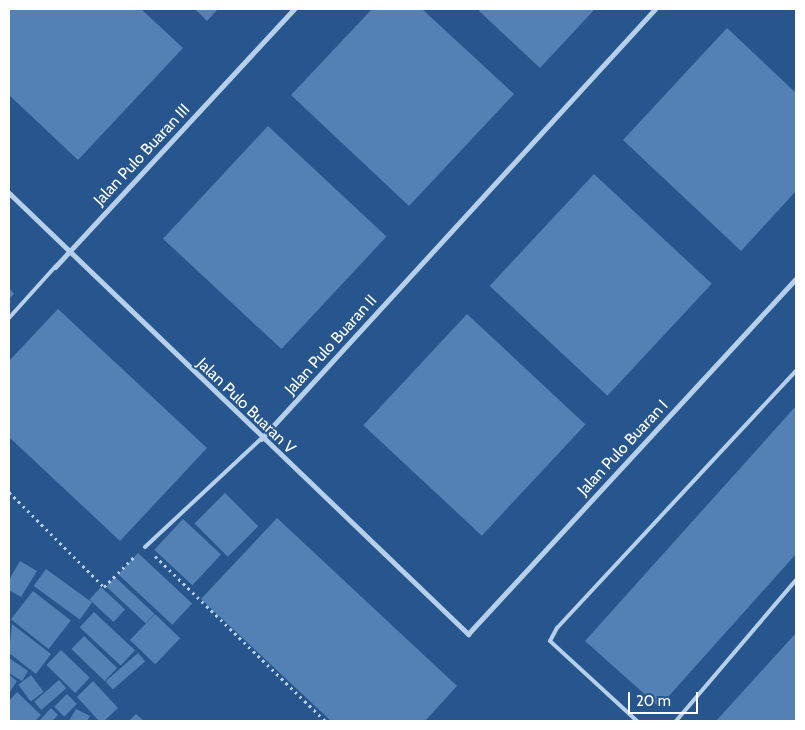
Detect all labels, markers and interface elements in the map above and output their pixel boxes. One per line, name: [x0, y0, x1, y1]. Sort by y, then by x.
street label: Jalan Pulo Buaran III: [90, 100, 194, 210]
street label: Jalan Pulo Buaran II: [281, 291, 381, 399]
street label: Jalan Pulo Buaran V: [193, 354, 299, 458]
street label: Jalan Pulo Buaran I: [574, 396, 672, 500]
scale bar: [630, 682, 700, 714]
text: 20 m: [636, 692, 671, 710]

